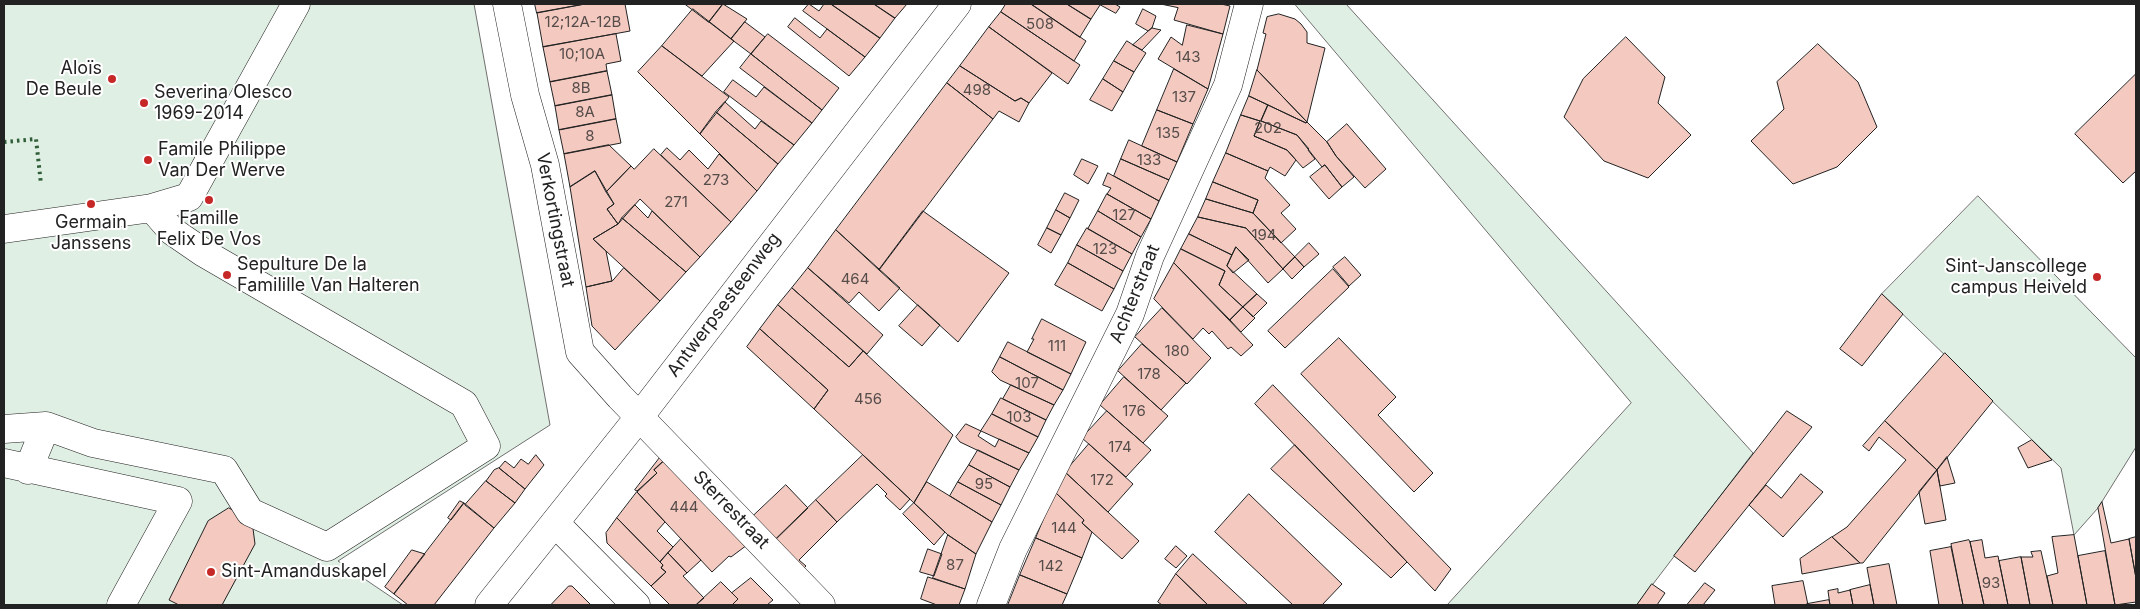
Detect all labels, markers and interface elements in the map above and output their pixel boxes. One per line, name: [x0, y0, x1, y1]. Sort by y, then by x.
house number: 12;12A-12B: [545, 13, 621, 31]
house number: 508: [1026, 15, 1054, 33]
house number: 10;10A: [559, 45, 605, 63]
house number: 143: [1175, 48, 1201, 66]
place label: Aloïs De Beule: [26, 58, 102, 100]
marker: Aloïs De Beule: [106, 73, 118, 85]
house number: 8B: [571, 79, 591, 97]
house number: 498: [963, 81, 991, 99]
place label: Severina Olesco 1969-2014: [154, 82, 292, 125]
house number: 137: [1172, 88, 1196, 106]
marker: Severina Olesco 1969-2014: [138, 97, 150, 109]
house number: 8A: [575, 103, 595, 121]
house number: 202: [1254, 119, 1282, 137]
house number: 135: [1156, 124, 1180, 142]
house number: 8: [585, 127, 595, 145]
place label: Famile Philippe Van Der Werve: [158, 139, 286, 182]
street label: Verkortingstraat: [531, 151, 579, 289]
house number: 133: [1137, 151, 1161, 169]
marker: Famile Philippe Van Der Werve: [142, 154, 154, 166]
house number: 273: [703, 171, 729, 189]
house number: 271: [664, 193, 688, 211]
marker: Famille Felix De Vos: [203, 194, 215, 206]
marker: Germain Janssens: [85, 198, 97, 210]
house number: 127: [1112, 206, 1136, 224]
place label: Famille Felix De Vos: [157, 208, 261, 250]
place label: Germain Janssens: [51, 212, 131, 254]
house number: 194: [1251, 226, 1277, 244]
street label: Antwerpsesteenweg: [663, 229, 785, 381]
house number: 123: [1093, 240, 1117, 258]
street label: Achterstraat: [1105, 241, 1165, 347]
place label: Sepulture De la Familille Van Halteren: [237, 254, 420, 296]
place label: Sint-Janscollege campus Heiveld: [1945, 256, 2087, 298]
marker: Sepulture De la Familille Van Halteren: [221, 269, 233, 281]
house number: 464: [841, 270, 869, 288]
marker: Sint-Janscollege campus Heiveld: [2091, 271, 2103, 283]
house number: 111: [1048, 337, 1066, 355]
house number: 180: [1165, 342, 1189, 360]
house number: 178: [1137, 365, 1161, 383]
house number: 107: [1015, 374, 1039, 392]
house number: 456: [854, 390, 882, 408]
house number: 176: [1122, 402, 1146, 420]
house number: 103: [1007, 408, 1031, 426]
house number: 174: [1108, 438, 1132, 456]
street label: Sterrestraat: [688, 467, 774, 553]
house number: 172: [1090, 471, 1114, 489]
house number: 95: [975, 475, 993, 493]
house number: 444: [669, 498, 699, 516]
house number: 144: [1051, 519, 1077, 537]
house number: 87: [946, 556, 964, 574]
house number: 142: [1039, 557, 1063, 575]
place label: Sint-Amanduskapel: [221, 561, 387, 583]
marker: Sint-Amanduskapel: [205, 566, 217, 578]
house number: 93: [1982, 574, 2000, 592]

